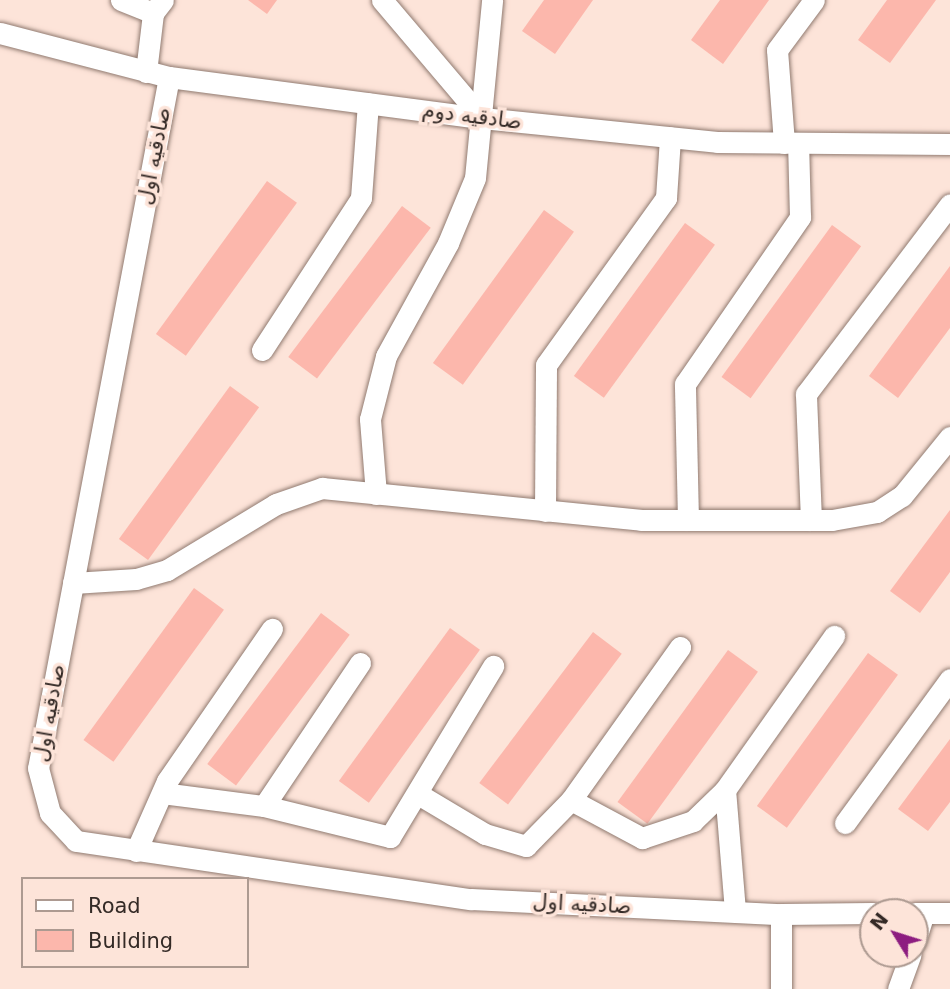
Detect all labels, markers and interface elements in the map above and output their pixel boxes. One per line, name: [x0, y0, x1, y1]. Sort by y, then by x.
street label: صادقیه دوم: [421, 97, 523, 135]
street label: صادقیه اول: [132, 105, 176, 207]
street label: صادقیه اول: [28, 662, 70, 764]
legend: [21, 877, 248, 968]
street label: صادقیه اول: [532, 889, 632, 919]
text: Road: [88, 894, 141, 918]
north arrow: [859, 898, 929, 968]
text: N: [865, 908, 893, 934]
text: Building: [88, 929, 173, 953]

